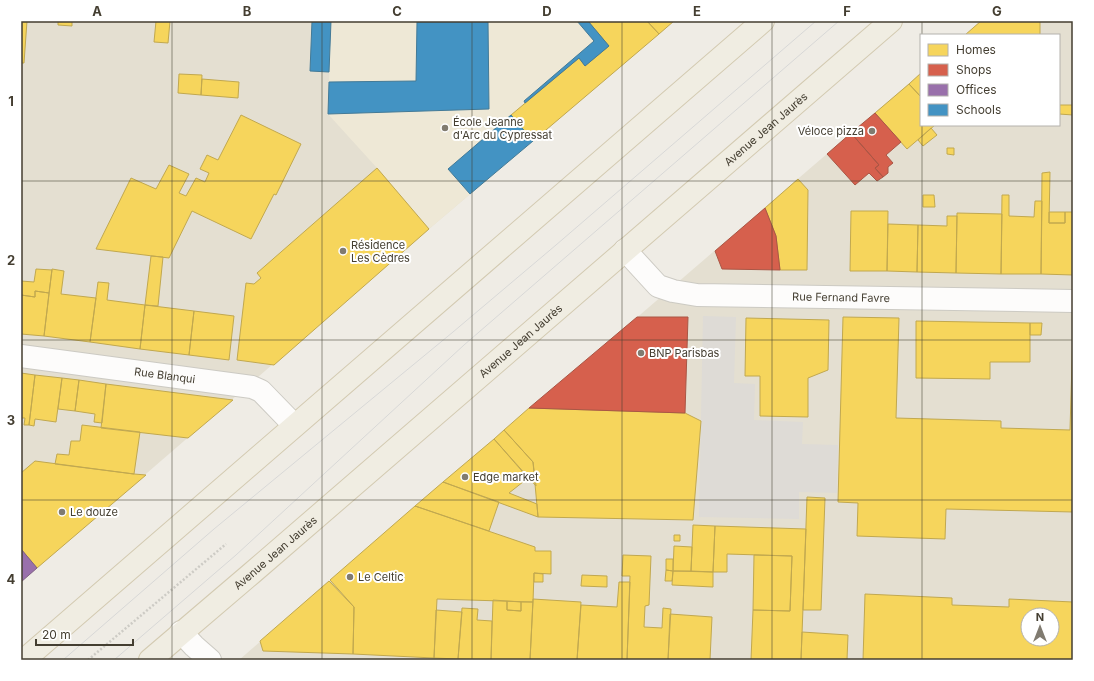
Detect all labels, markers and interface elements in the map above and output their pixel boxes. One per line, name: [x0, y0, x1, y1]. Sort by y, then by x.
text: A: [92, 3, 102, 19]
text: B: [243, 3, 252, 19]
text: C: [392, 3, 402, 19]
text: D: [542, 3, 552, 19]
text: E: [693, 3, 701, 19]
text: F: [843, 3, 851, 19]
text: G: [992, 3, 1002, 19]
legend: [920, 34, 1060, 126]
text: Homes: [956, 42, 996, 57]
text: Shops: [956, 62, 992, 77]
text: Offices: [956, 82, 997, 97]
street label: Avenue Jean Jaurès: [721, 89, 810, 169]
text: 1: [8, 93, 14, 109]
text: Schools: [956, 102, 1001, 117]
place label: École Jeanne d'Arc du Cypressat: [453, 115, 553, 142]
marker: École Jeanne d'Arc du Cypressat: [440, 123, 450, 133]
place label: Véloce pizza: [798, 124, 864, 138]
marker: Véloce pizza: [867, 126, 877, 136]
place label: Résidence Les Cèdres: [351, 238, 410, 265]
marker: Résidence Les Cèdres: [338, 246, 348, 256]
text: 2: [7, 252, 15, 268]
street label: Rue Fernand Favre: [792, 290, 890, 305]
street label: Avenue Jean Jaurès: [476, 301, 565, 381]
place label: BNP Parisbas: [649, 346, 720, 360]
marker: BNP Parisbas: [636, 348, 646, 358]
street label: Rue Blanqui: [133, 364, 196, 386]
text: 3: [7, 412, 15, 428]
place label: Edge market: [473, 470, 539, 484]
marker: Edge market: [460, 472, 470, 482]
place label: Le douze: [70, 505, 118, 519]
marker: Le douze: [57, 507, 67, 517]
street label: Avenue Jean Jaurès: [231, 513, 320, 592]
place label: Le Celtic: [358, 570, 404, 584]
text: 4: [7, 571, 16, 587]
marker: Le Celtic: [345, 572, 355, 582]
north arrow: [1020, 607, 1060, 647]
text: N: [1036, 610, 1044, 624]
scale bar: [36, 621, 133, 647]
text: 20 m: [42, 627, 71, 642]

